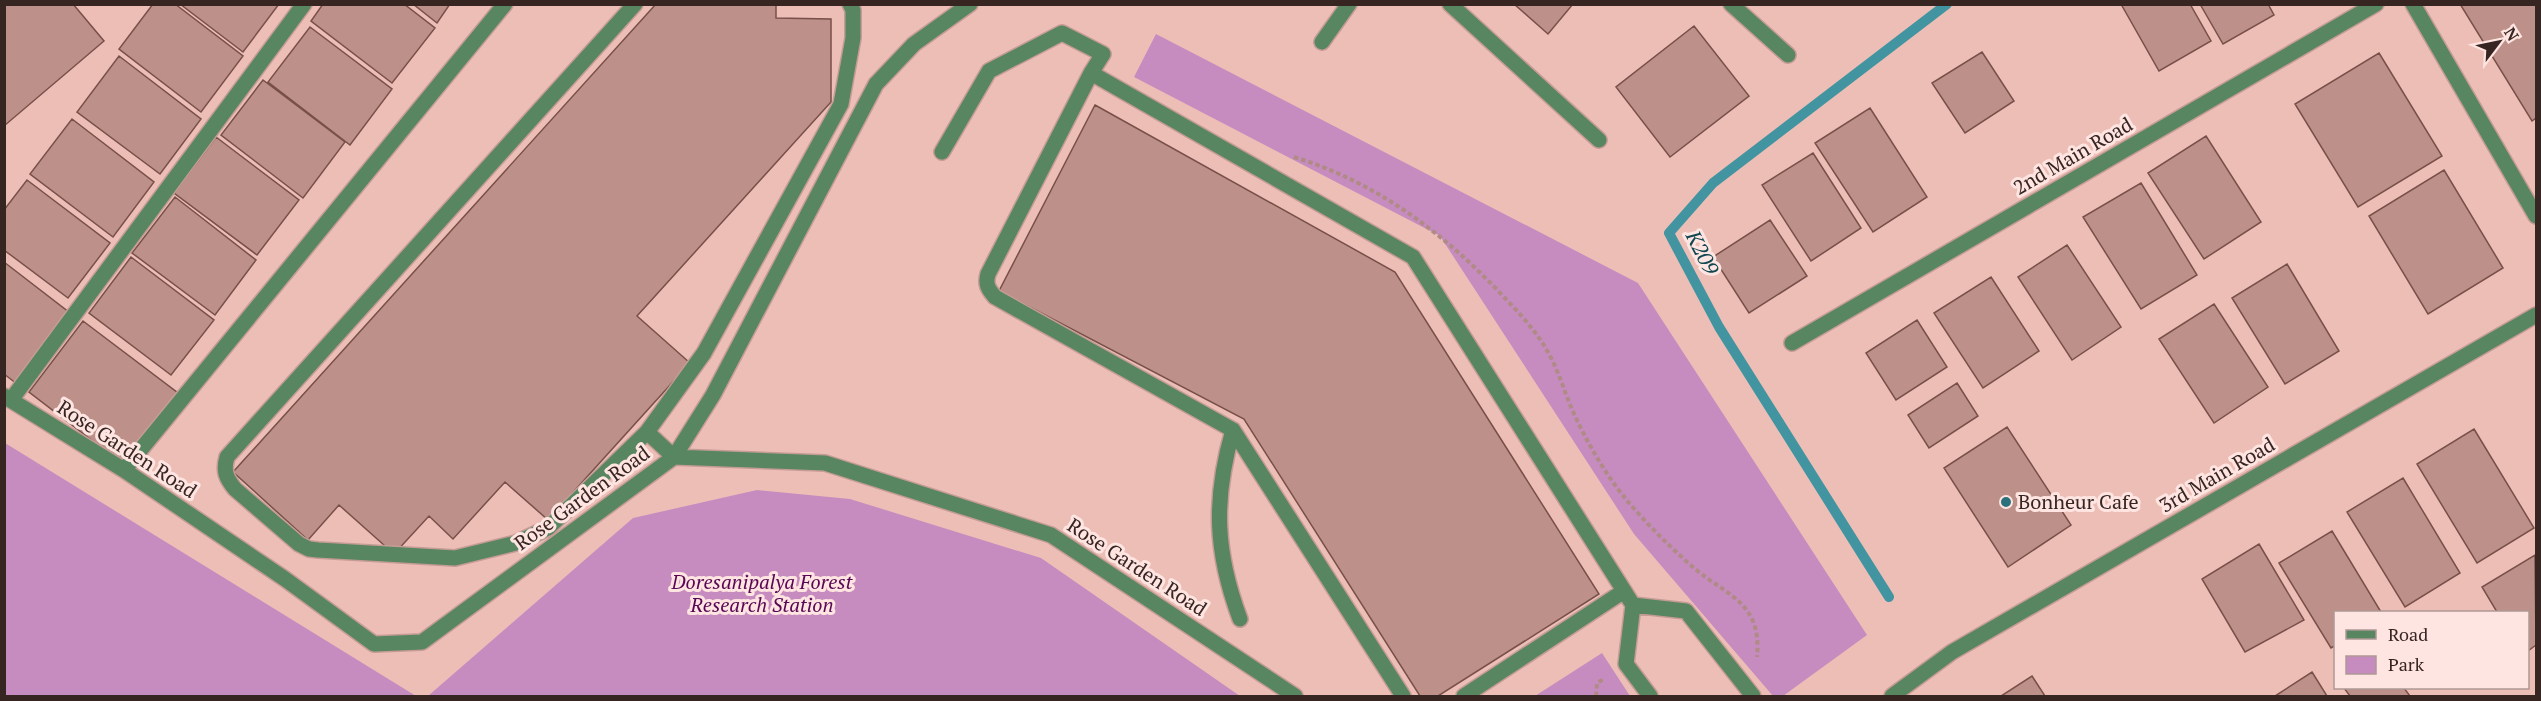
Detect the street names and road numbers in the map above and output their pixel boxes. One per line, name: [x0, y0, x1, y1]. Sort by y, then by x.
street label: 2nd Main Road: [2008, 111, 2137, 201]
street label: Rose Garden Road: [52, 393, 202, 504]
street label: 3rd Main Road: [2154, 431, 2279, 519]
street label: Rose Garden Road: [509, 439, 655, 556]
street label: Rose Garden Road: [1062, 511, 1212, 622]

